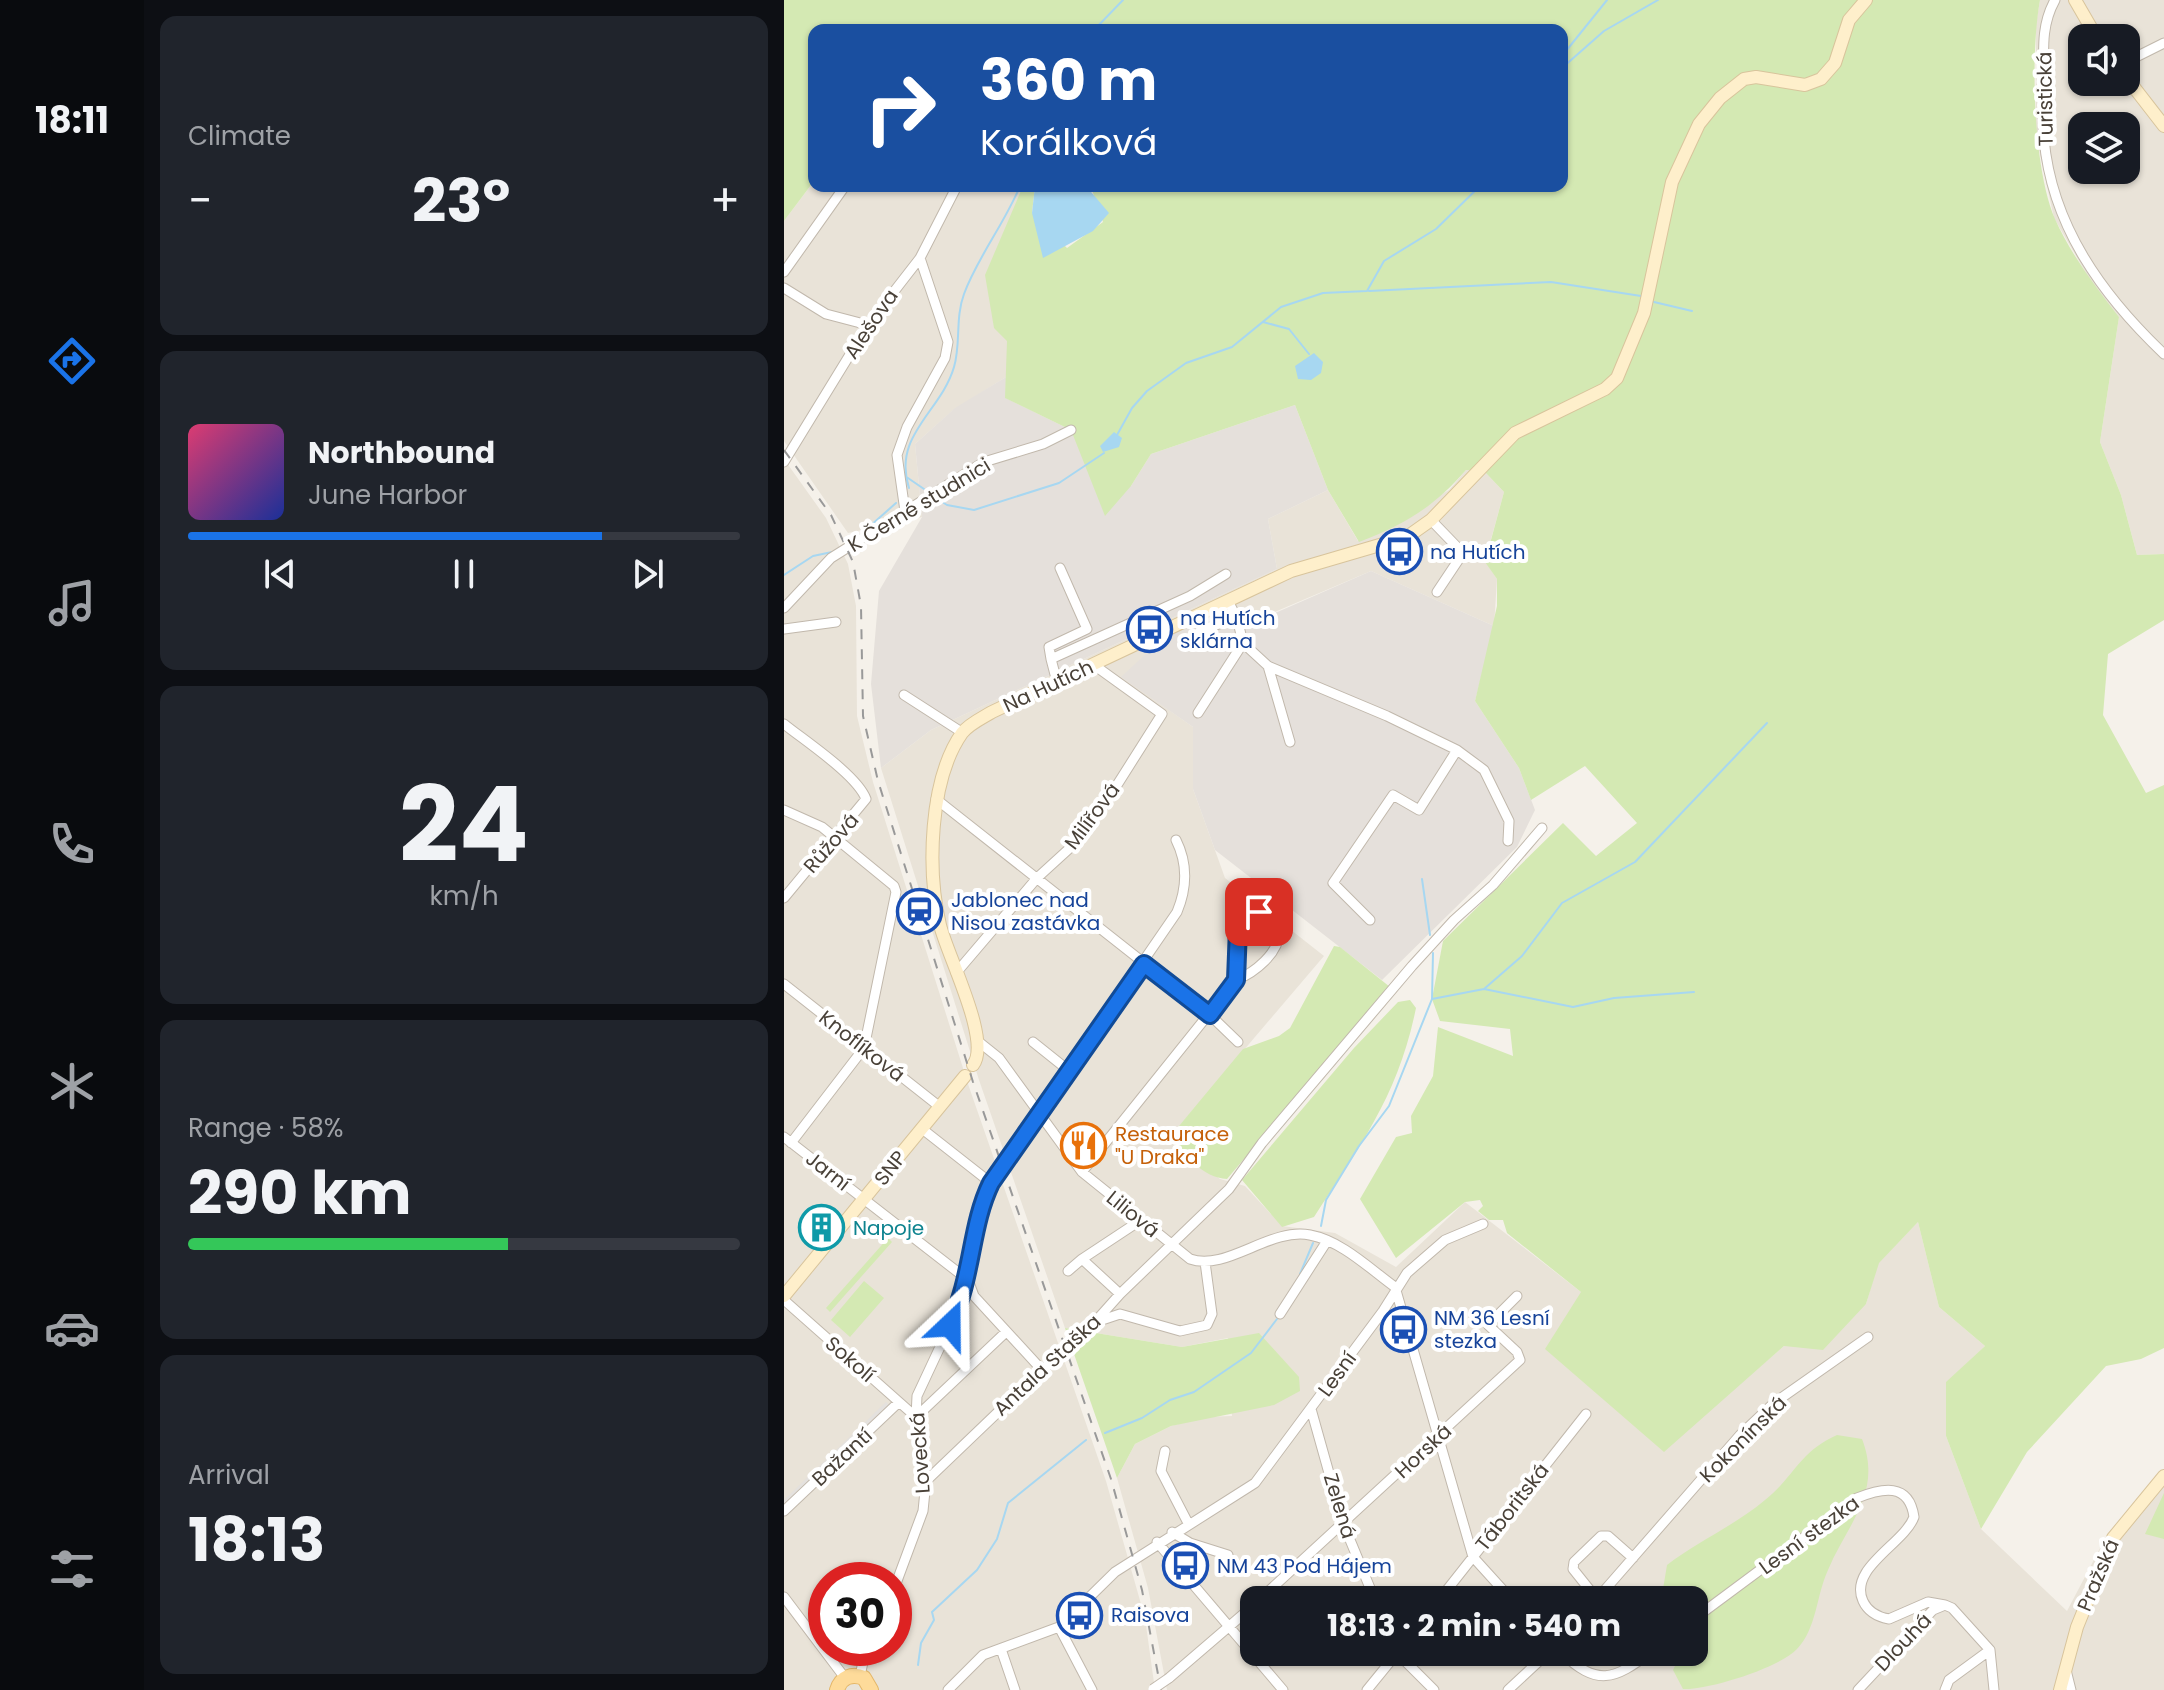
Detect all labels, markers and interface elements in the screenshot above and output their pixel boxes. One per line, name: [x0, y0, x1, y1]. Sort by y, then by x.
map controls: [2068, 24, 2140, 184]
button: sound: [2068, 24, 2140, 96]
text: 360 m: [980, 41, 1157, 120]
street label: Turistická: [2030, 51, 2060, 147]
icon: right: [848, 56, 952, 160]
text: 18:11: [35, 95, 109, 146]
button: layers: [2068, 112, 2140, 184]
text: Korálková: [980, 117, 1157, 168]
text: Climate: [188, 118, 291, 154]
text: 23°: [412, 159, 510, 243]
text: −: [188, 170, 212, 231]
text: +: [710, 170, 740, 231]
street label: Alešova: [837, 284, 905, 364]
icon: directions: [44, 333, 100, 389]
text: Northbound: [308, 431, 495, 474]
street label: K Černé studnici: [842, 451, 996, 559]
text: June Harbor: [308, 477, 467, 513]
bus stop icon: na Hutích: [1375, 528, 1423, 576]
place label: na Hutích: [1430, 538, 1525, 566]
icon: previous: [258, 552, 302, 596]
icon: pause: [442, 552, 486, 596]
icon: next: [626, 552, 670, 596]
icon: music: [44, 575, 100, 631]
place label: na Hutích sklárna: [1180, 604, 1275, 655]
bus stop icon: na Hutích sklárna: [1125, 606, 1173, 654]
street label: Na Hutích: [998, 653, 1098, 719]
text: 24: [399, 752, 529, 897]
street label: Milířová: [1058, 777, 1126, 855]
street label: Růžová: [797, 807, 865, 879]
icon: phone: [44, 816, 100, 872]
text: km/h: [429, 878, 499, 914]
pin: [1225, 878, 1293, 946]
place label: Jablonec nad Nisou zastávka: [951, 886, 1100, 937]
station icon: Jablonec nad Nisou zastávka: [896, 887, 944, 935]
icon: arrive: [1237, 890, 1281, 934]
street label: Knoflíková: [813, 1004, 911, 1088]
icon: climate: [44, 1058, 100, 1114]
text: Range · 58%: [188, 1110, 344, 1146]
place label: Restaurace "U Draka": [1115, 1120, 1229, 1171]
restaurant icon: Restaurace "U Draka": [1060, 1122, 1108, 1170]
street label: Jarní: [800, 1145, 856, 1197]
street label: SNP: [867, 1145, 913, 1191]
text: 290 km: [188, 1151, 412, 1235]
street label: Liliová: [1101, 1184, 1165, 1244]
building icon: Napoje: [798, 1204, 846, 1252]
place label: Napoje: [853, 1214, 924, 1242]
position arrow: [908, 1283, 992, 1367]
icon: car: [44, 1300, 100, 1356]
place label: NM 36 Lesní stezka: [1434, 1304, 1550, 1355]
bus stop icon: NM 36 Lesní stezka: [1379, 1306, 1427, 1354]
street label: Antala Staška: [987, 1308, 1107, 1422]
street label: Sokolí: [819, 1330, 881, 1388]
street label: Lesní: [1311, 1346, 1363, 1402]
street label: Kokonínská: [1693, 1389, 1793, 1489]
street label: Lovecká: [903, 1412, 937, 1494]
street label: Horská: [1388, 1417, 1458, 1485]
street label: Bažantí: [806, 1422, 878, 1492]
text: Arrival: [188, 1457, 270, 1493]
street label: Táboritská: [1469, 1457, 1555, 1557]
street label: Zelená: [1317, 1470, 1363, 1542]
street label: Lesní stezka: [1753, 1489, 1865, 1581]
text: 18:13: [188, 1498, 325, 1582]
street label: Pražská: [2070, 1535, 2126, 1615]
icon: filters: [44, 1541, 100, 1597]
bus stop icon: NM 43 Pod Hájem: [1162, 1542, 1210, 1590]
place label: NM 43 Pod Hájem: [1217, 1552, 1392, 1580]
speed limit sign: 30: [808, 1562, 912, 1666]
bus stop icon: Raisova: [1056, 1591, 1104, 1639]
place label: Raisova: [1111, 1601, 1190, 1629]
text: 18:13 · 2 min · 540 m: [1327, 1604, 1621, 1647]
street label: Dlouhá: [1868, 1607, 1938, 1677]

